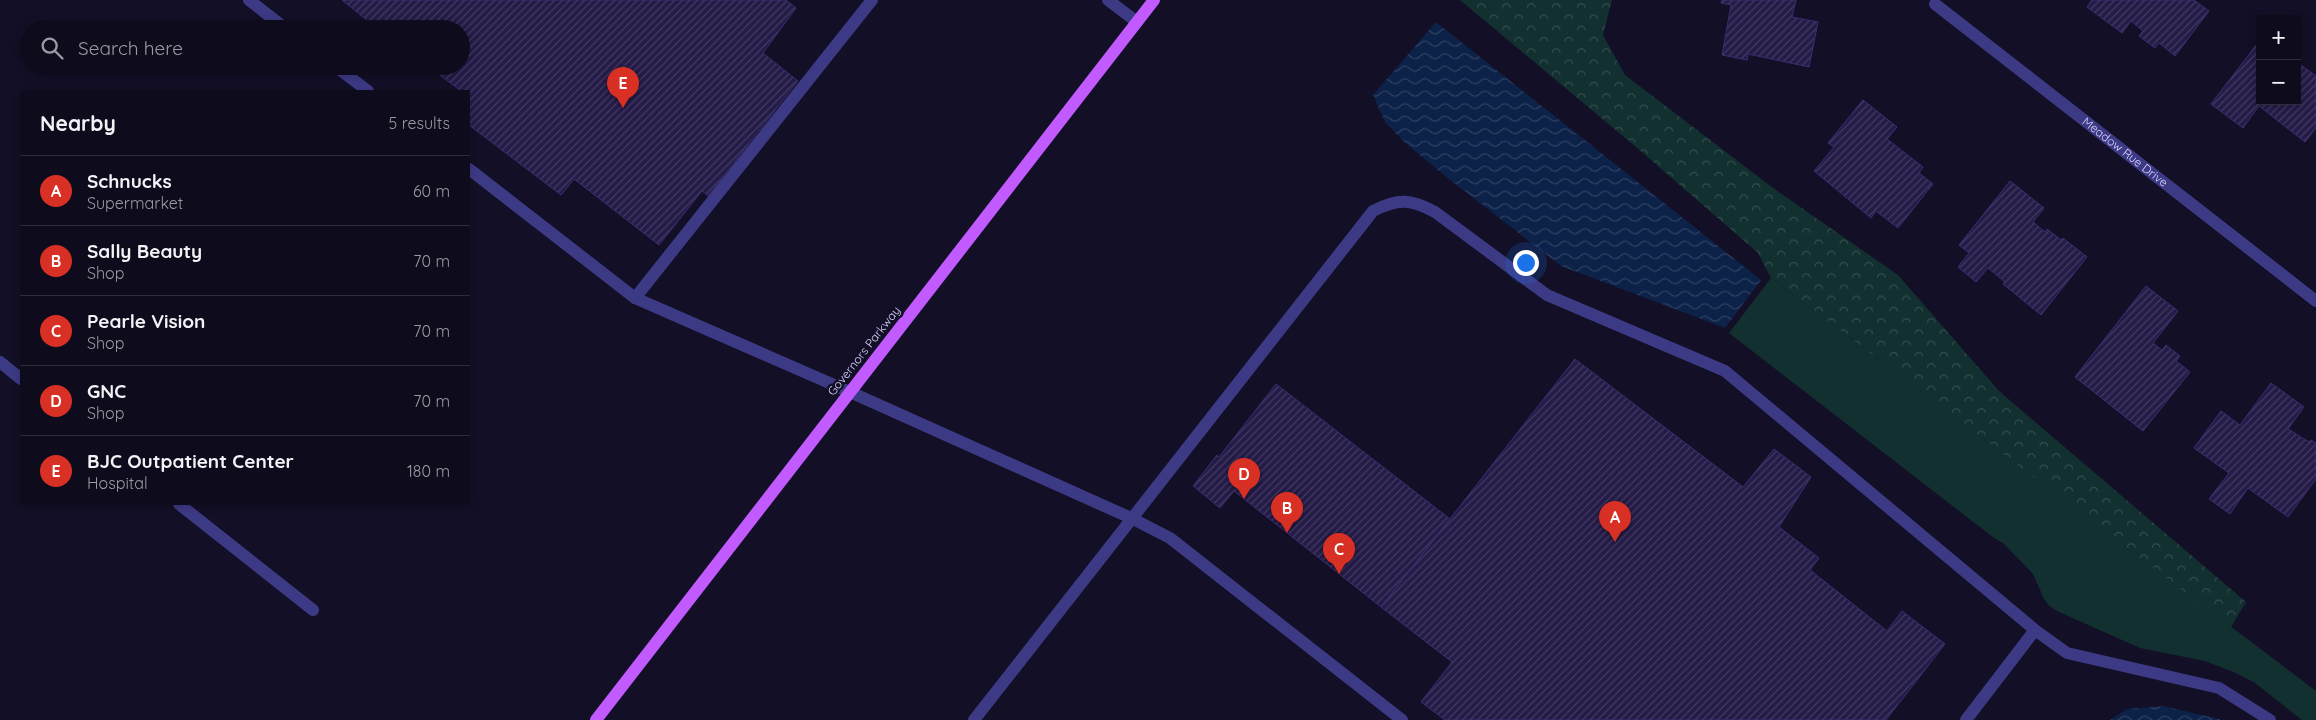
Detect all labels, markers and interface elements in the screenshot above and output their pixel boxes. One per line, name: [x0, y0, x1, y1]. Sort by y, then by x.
map controls: [2256, 15, 2301, 105]
button: +: [2256, 15, 2301, 60]
search box: [20, 20, 470, 75]
icon: search: [38, 34, 66, 62]
text: Search here: [78, 36, 183, 60]
button: −: [2256, 60, 2301, 105]
pin: E: [607, 67, 639, 108]
text: Nearby: [40, 110, 116, 136]
text: 5 results: [389, 113, 450, 133]
street label: Meadow Rue Drive: [2080, 114, 2171, 190]
text: Schnucks: [87, 169, 172, 193]
text: A: [51, 181, 61, 201]
text: 60 m: [413, 181, 450, 201]
text: Supermarket: [87, 193, 183, 213]
text: Sally Beauty: [87, 239, 202, 263]
your location: [1513, 250, 1539, 276]
text: B: [51, 251, 61, 271]
text: 70 m: [413, 251, 450, 271]
text: Shop: [87, 263, 124, 283]
street label: Governors Parkway: [824, 303, 903, 398]
text: Pearle Vision: [87, 309, 205, 333]
text: C: [51, 321, 61, 341]
text: 70 m: [413, 321, 450, 341]
text: Shop: [87, 333, 124, 353]
text: GNC: [87, 379, 126, 403]
text: D: [50, 391, 62, 411]
text: 70 m: [413, 391, 450, 411]
text: Shop: [87, 403, 124, 423]
text: BJC Outpatient Center: [87, 449, 294, 473]
pin: D: [1228, 458, 1260, 499]
text: E: [51, 461, 61, 481]
text: 180 m: [407, 461, 450, 481]
text: Hospital: [87, 473, 148, 493]
pin: B: [1271, 492, 1303, 533]
pin: A: [1599, 501, 1631, 542]
pin: C: [1323, 533, 1355, 574]

